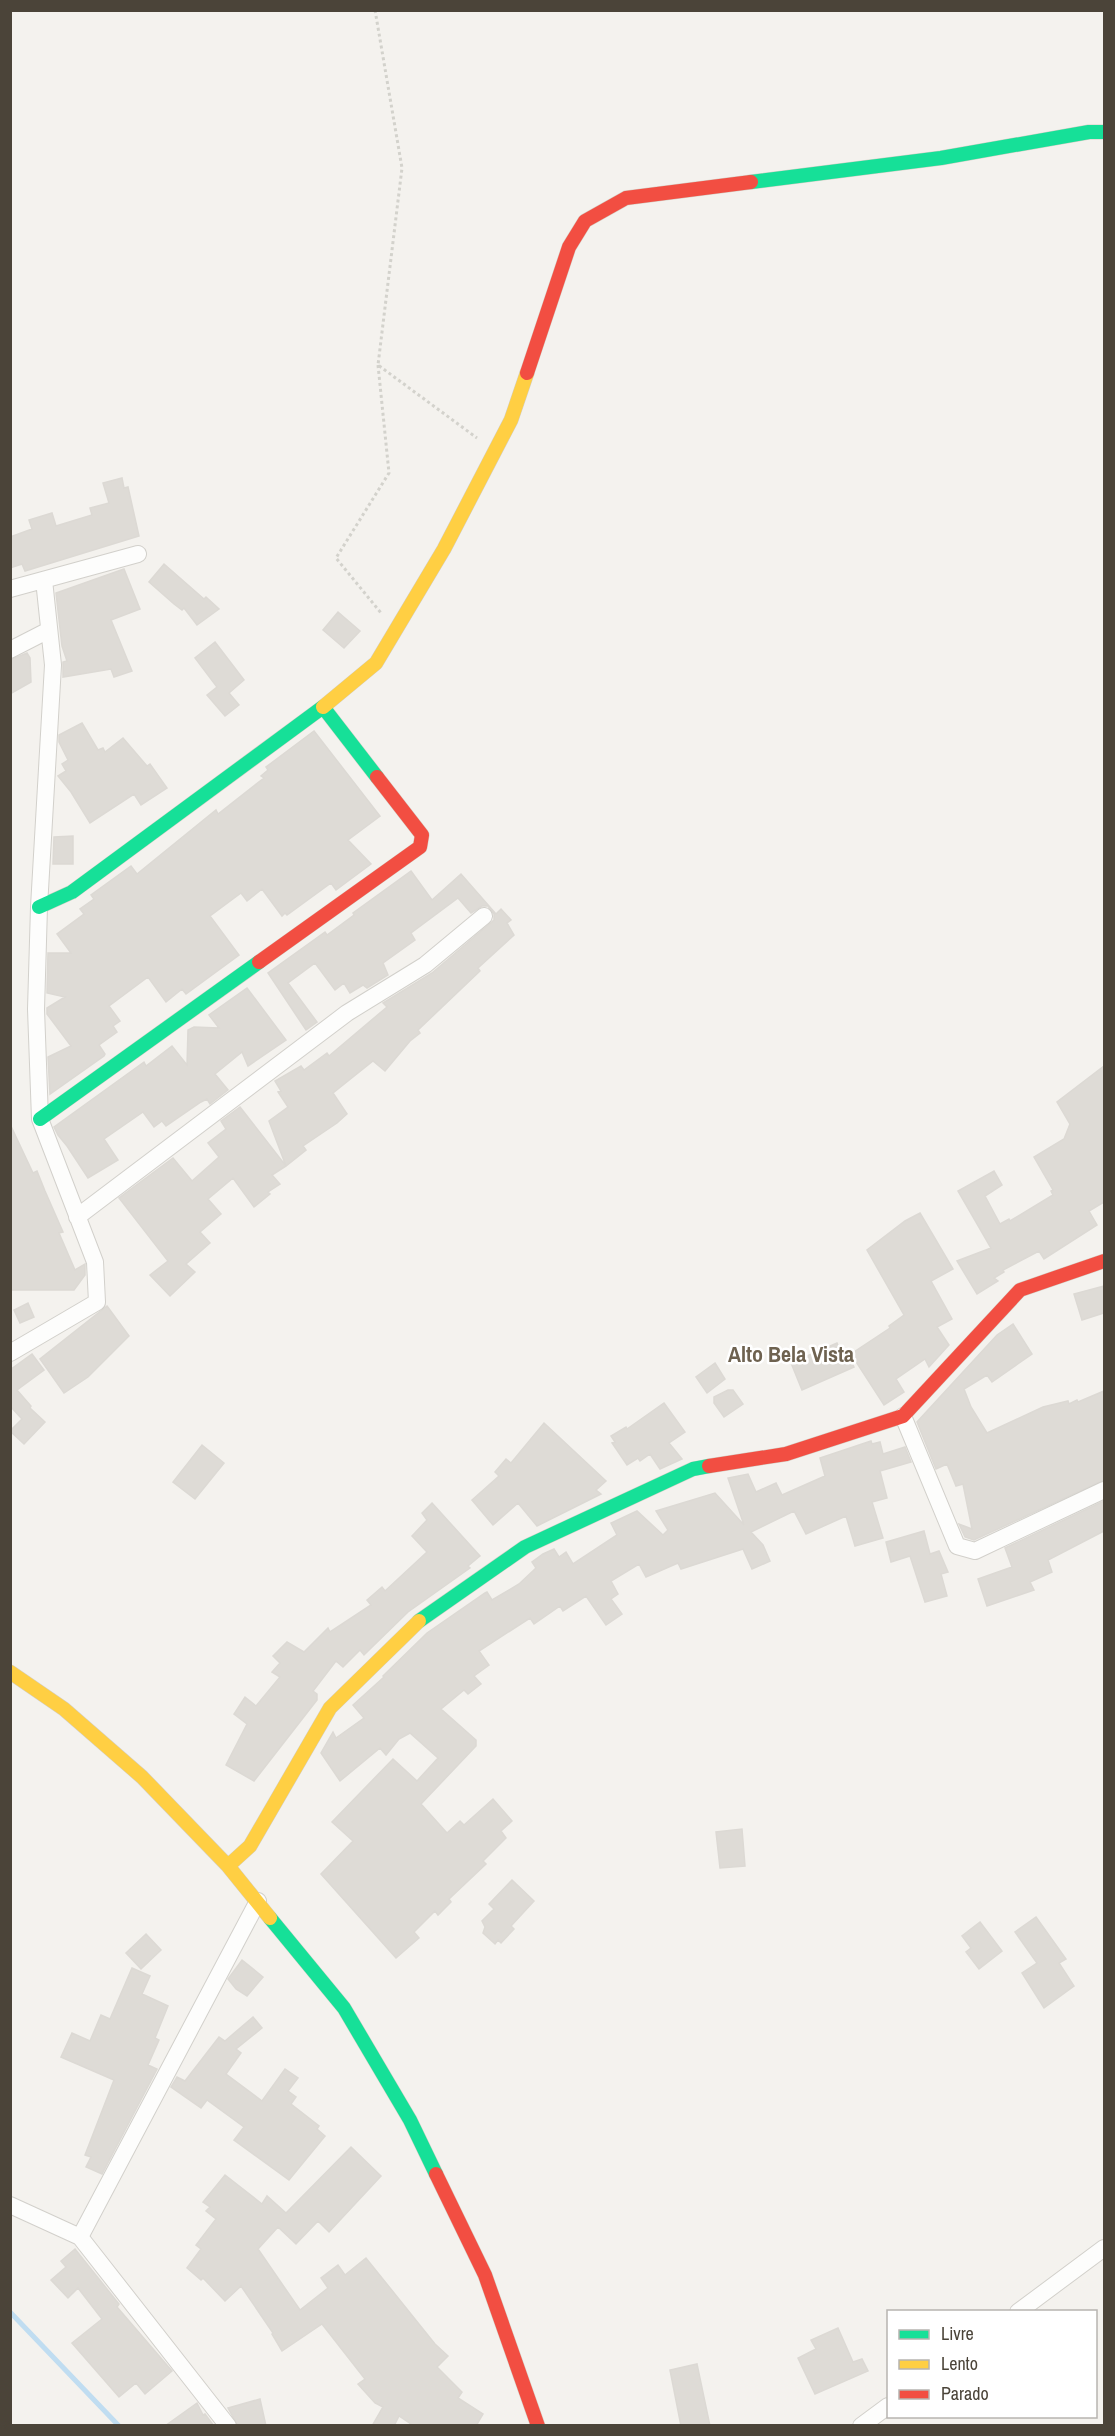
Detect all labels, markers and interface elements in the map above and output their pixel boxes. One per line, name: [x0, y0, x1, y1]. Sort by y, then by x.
district label: Alto Bela Vista: [728, 1339, 854, 1369]
legend: [887, 2310, 1097, 2418]
text: Livre: [941, 2321, 974, 2346]
text: Lento: [941, 2351, 978, 2376]
text: Parado: [941, 2381, 989, 2406]

